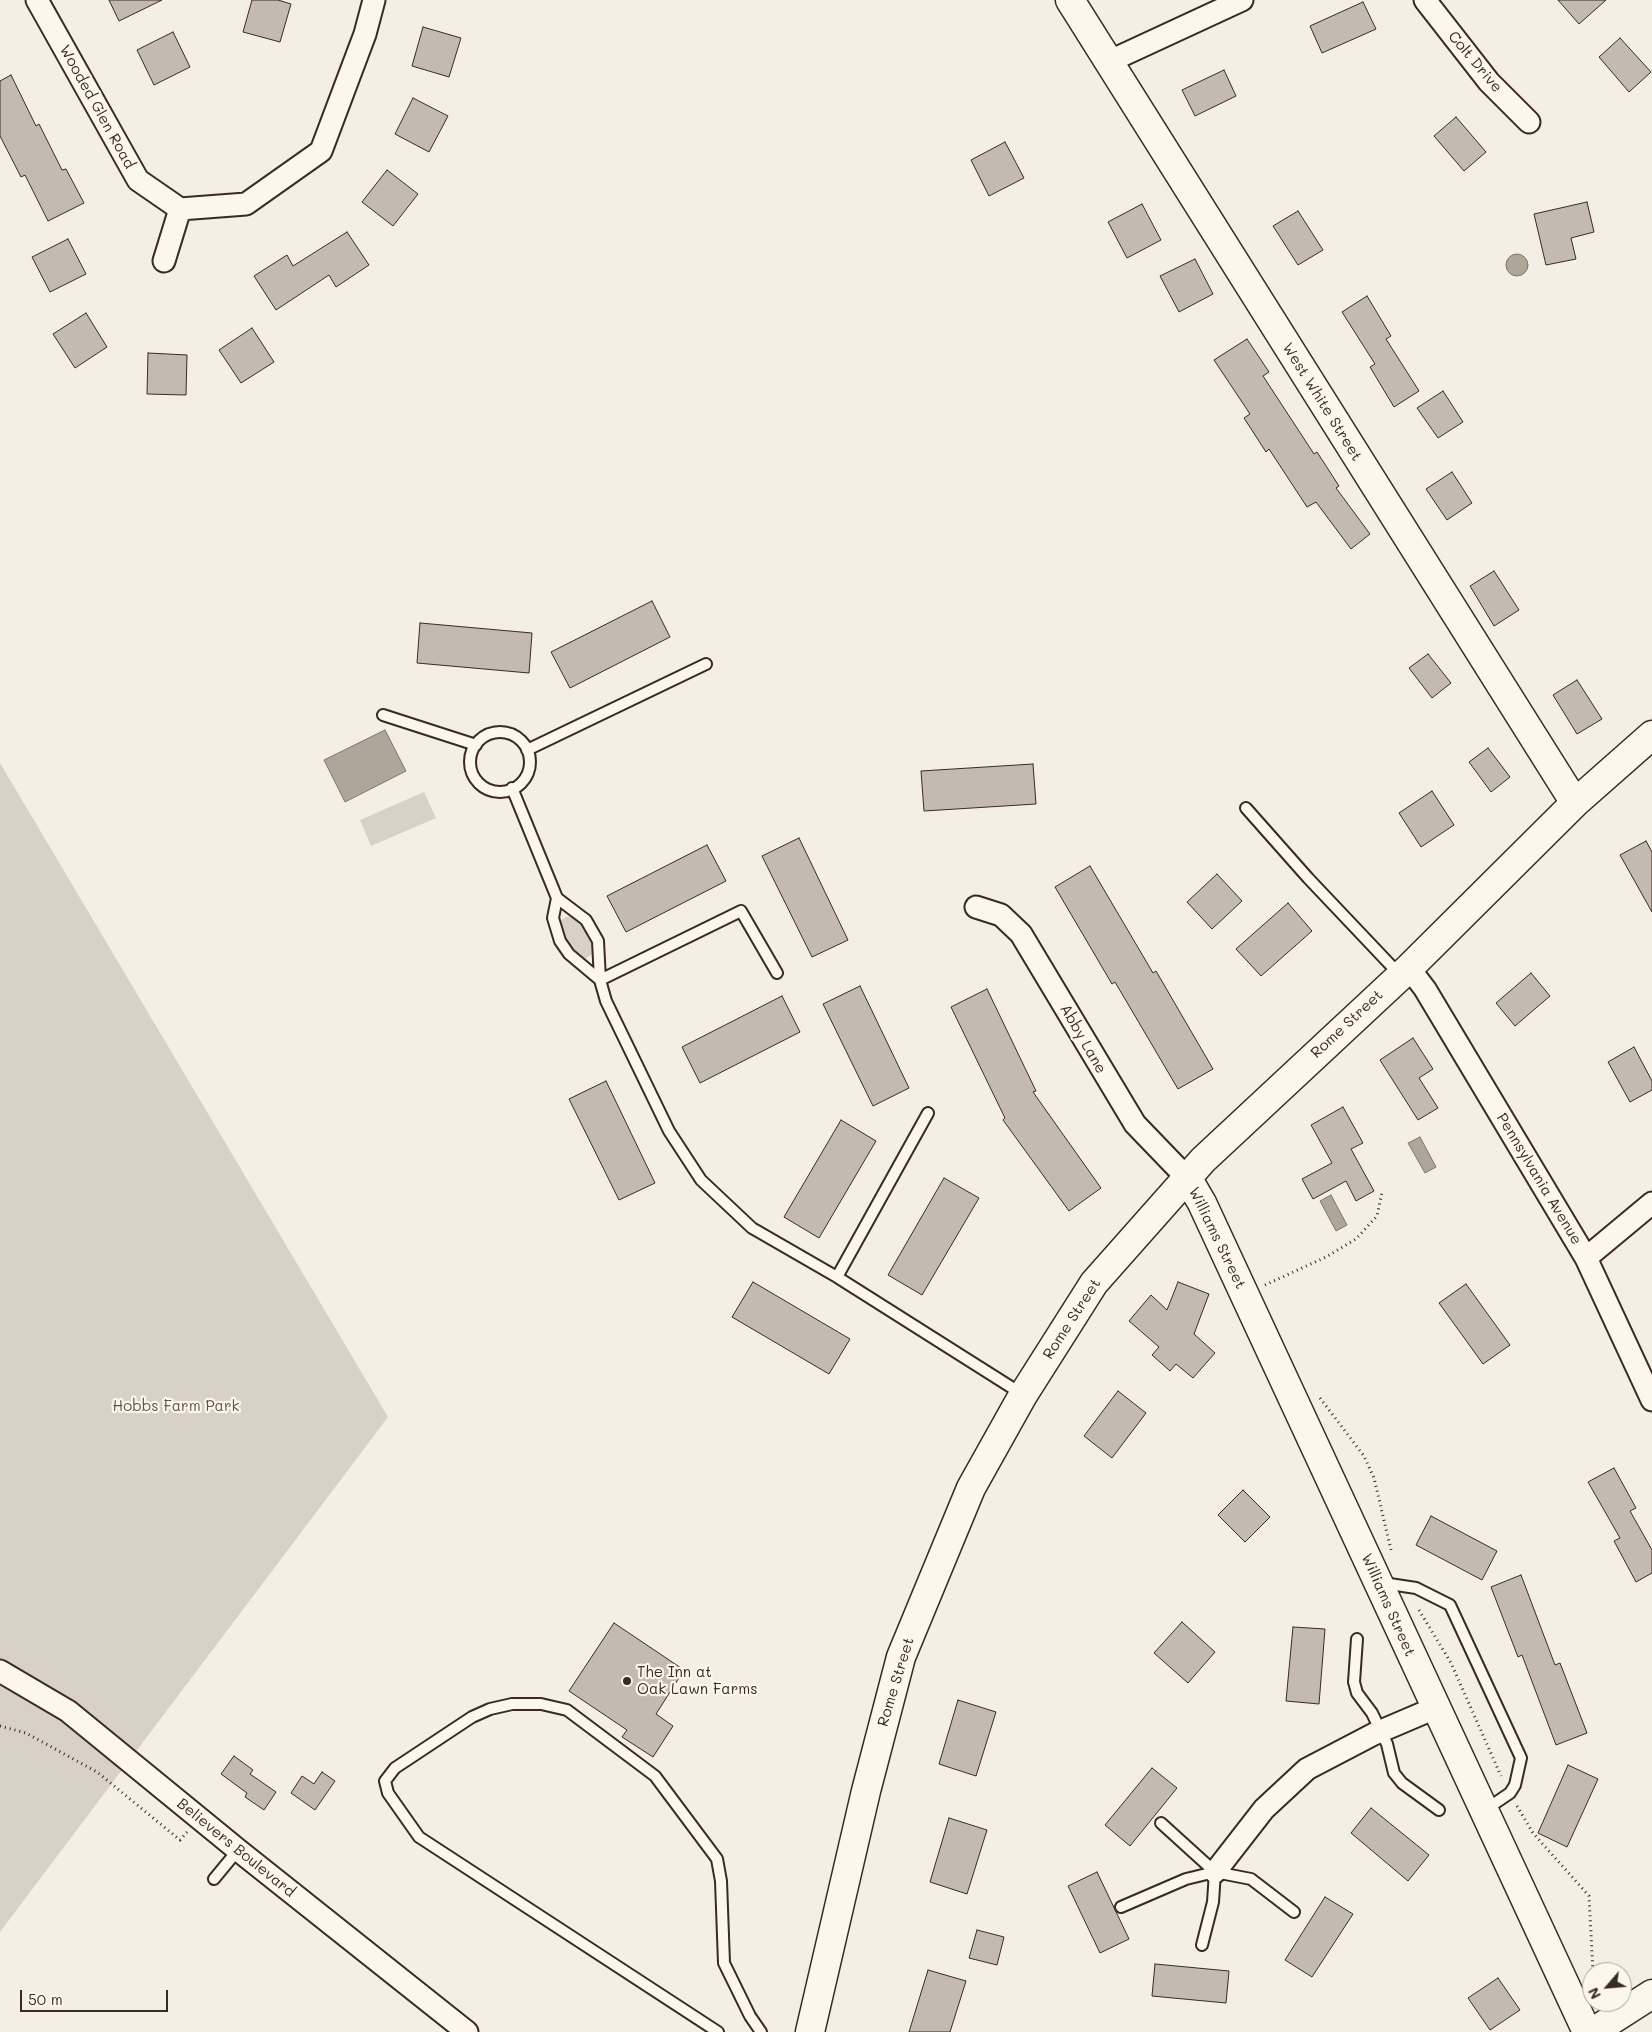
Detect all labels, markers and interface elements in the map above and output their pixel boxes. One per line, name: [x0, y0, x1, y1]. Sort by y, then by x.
street label: Colt Drive: [1444, 28, 1506, 96]
street label: Wooded Glen Road: [56, 42, 138, 172]
street label: West White Street: [1278, 340, 1366, 464]
street label: Rome Street: [1307, 986, 1387, 1062]
street label: Abby Lane: [1056, 1001, 1110, 1077]
street label: Pennsylvania Avenue: [1493, 1110, 1585, 1248]
street label: Williams Street: [1185, 1184, 1249, 1292]
street label: Rome Street: [1039, 1275, 1105, 1363]
park label: Hobbs Farm Park: [113, 1397, 239, 1415]
street label: Williams Street: [1357, 1551, 1419, 1659]
street label: Rome Street: [874, 1635, 918, 1729]
place label: The Inn at Oak Lawn Farms: [637, 1663, 757, 1698]
marker: The Inn at Oak Lawn Farms: [621, 1675, 633, 1687]
street label: Believers Boulevard: [173, 1795, 299, 1901]
north arrow: [1582, 1962, 1632, 2012]
scale bar: [22, 1980, 170, 2012]
text: N: [1583, 1985, 1605, 2003]
text: 50 m: [28, 1989, 63, 2009]

